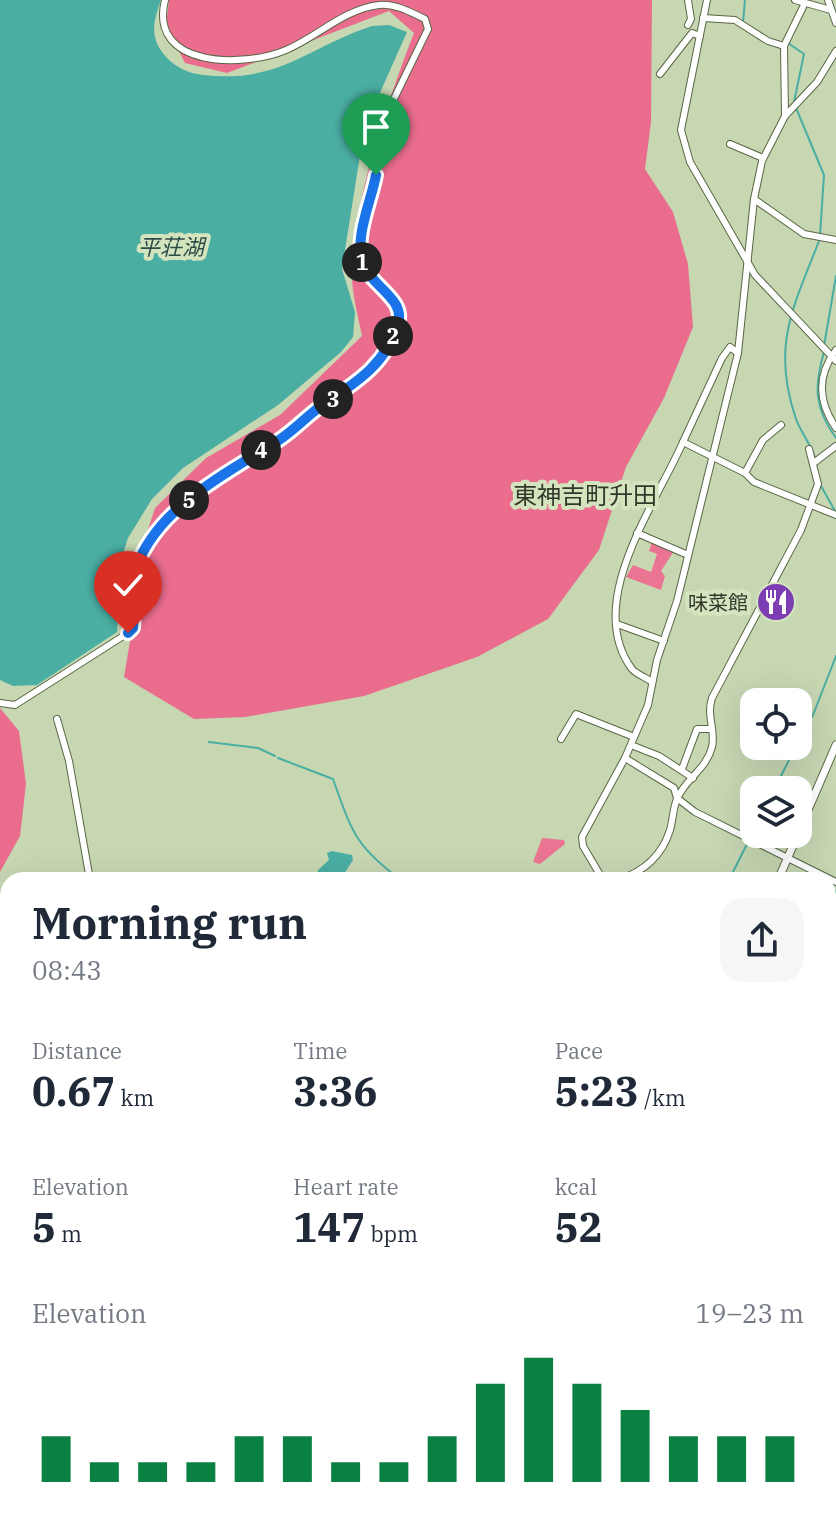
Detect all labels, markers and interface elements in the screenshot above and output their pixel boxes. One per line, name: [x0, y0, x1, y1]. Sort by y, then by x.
pin: [342, 93, 410, 175]
icon: arrive: [354, 105, 398, 149]
water label: 平荘湖: [138, 232, 207, 261]
pin: 1: [342, 242, 382, 282]
text: 1: [355, 247, 369, 276]
pin: 2: [373, 316, 413, 356]
text: 2: [386, 321, 400, 350]
pin: 3: [313, 379, 353, 419]
text: 3: [326, 384, 340, 413]
pin: 4: [241, 430, 281, 470]
text: 4: [254, 435, 268, 464]
district label: 東神吉町升田: [513, 479, 657, 511]
pin: 5: [169, 480, 209, 520]
text: 5: [182, 485, 196, 514]
pin: [94, 551, 162, 633]
icon: check: [106, 563, 150, 607]
restaurant icon: 味菜館: [755, 581, 797, 623]
place label: 味菜館: [688, 589, 748, 616]
map controls: [740, 688, 812, 848]
button: locate: [740, 688, 812, 760]
button: layers: [740, 776, 812, 848]
text: Morning run: [32, 894, 307, 951]
button: share: [720, 898, 804, 982]
text: 08:43: [32, 953, 102, 987]
text: Distance: [32, 1036, 122, 1065]
text: Time: [293, 1036, 347, 1065]
text: Pace: [555, 1036, 603, 1065]
text: 0.67: [32, 1065, 115, 1117]
text: 3:36: [293, 1065, 377, 1117]
text: 5:23: [555, 1065, 639, 1117]
text: km: [115, 1083, 154, 1112]
text: /km: [639, 1083, 686, 1112]
text: Elevation: [32, 1172, 129, 1201]
text: Heart rate: [293, 1172, 399, 1201]
text: kcal: [555, 1172, 597, 1201]
text: 5: [32, 1201, 56, 1253]
text: 147: [293, 1201, 365, 1253]
text: 52: [555, 1201, 603, 1253]
text: m: [56, 1219, 82, 1248]
text: bpm: [365, 1219, 418, 1248]
text: Elevation: [32, 1296, 147, 1330]
text: 19–23 m: [696, 1296, 804, 1330]

